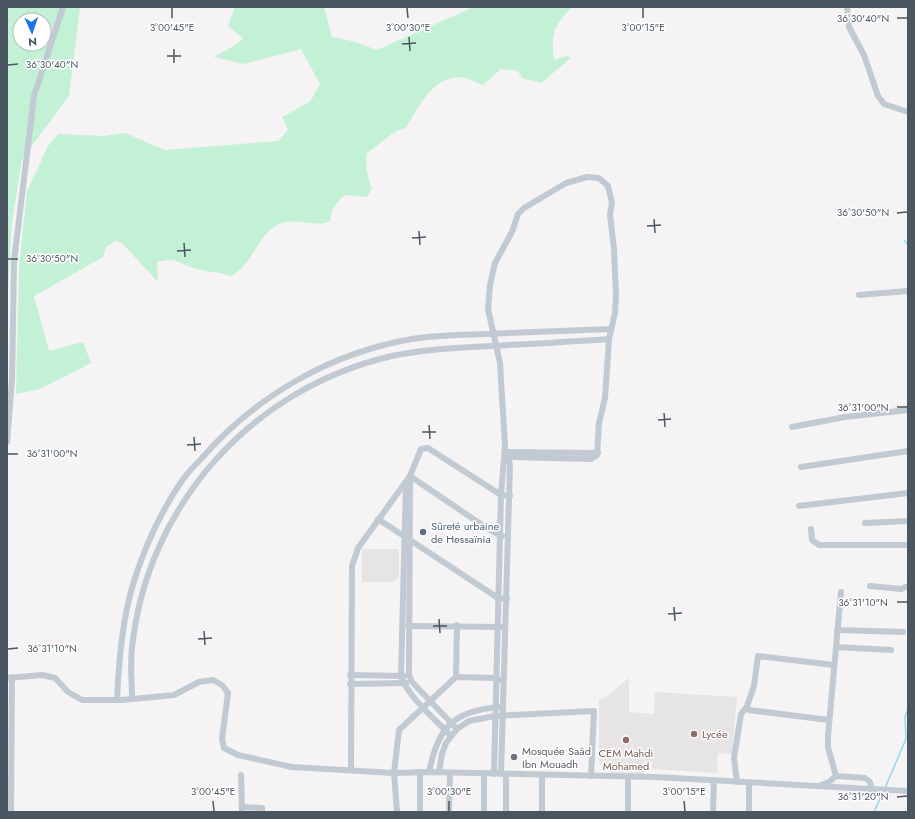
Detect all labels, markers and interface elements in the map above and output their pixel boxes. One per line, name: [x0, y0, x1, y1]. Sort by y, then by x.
text: 36°30'40"N: [837, 11, 889, 26]
north arrow: [12, 12, 52, 52]
text: 3°00'45"E: [150, 20, 194, 35]
text: 3°00'30"E: [386, 20, 430, 35]
text: 3°00'15"E: [621, 20, 665, 35]
text: N: [28, 34, 37, 50]
text: 36°30'40"N: [26, 57, 78, 72]
text: 36°30'50"N: [837, 205, 889, 220]
text: 36°30'50"N: [26, 251, 78, 266]
text: 36°31'00"N: [837, 400, 889, 415]
text: 36°31'00"N: [26, 446, 78, 461]
place label: Sûreté urbaine de Hessaïnia: [431, 518, 499, 547]
marker: Sûreté urbaine de Hessaïnia: [418, 527, 428, 537]
text: 36°31'10"N: [838, 595, 888, 610]
text: 36°31'10"N: [27, 641, 77, 656]
place label: Lycée: [702, 726, 728, 742]
marker: Lycée: [689, 729, 699, 739]
marker: CEM Mahdi Mohamed: [621, 735, 631, 745]
place label: Mosquée Saâd Ibn Mouadh: [522, 743, 591, 772]
place label: CEM Mahdi Mohamed: [599, 745, 654, 774]
marker: Mosquée Saâd Ibn Mouadh: [509, 752, 519, 762]
text: 3°00'45"E: [191, 784, 235, 799]
text: 3°00'30"E: [427, 784, 471, 799]
text: 3°00'15"E: [662, 784, 706, 799]
text: 36°31'20"N: [838, 789, 888, 804]

